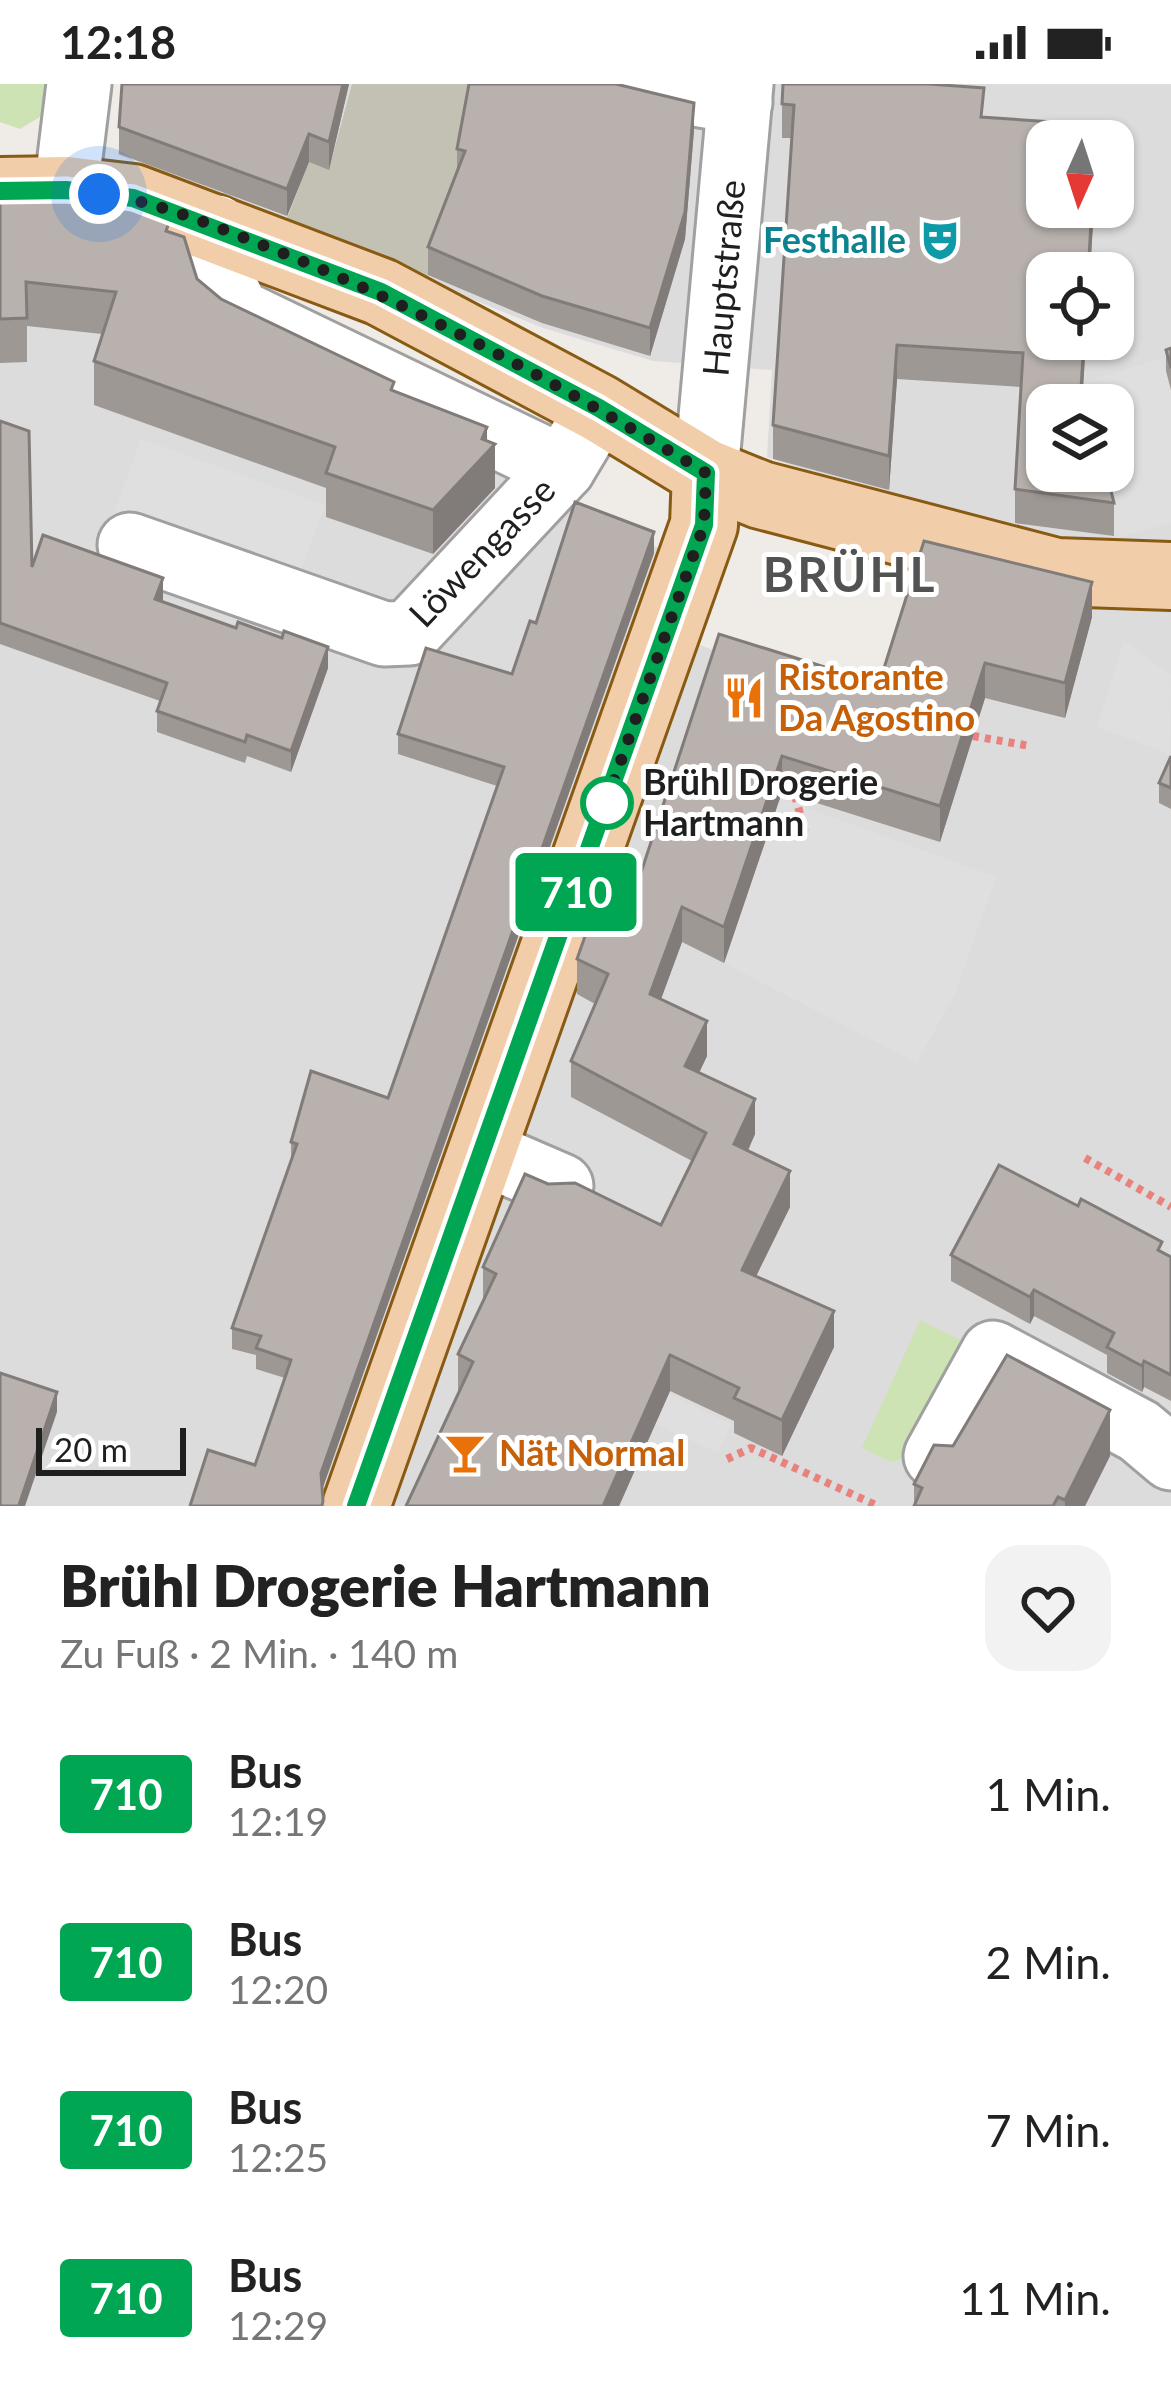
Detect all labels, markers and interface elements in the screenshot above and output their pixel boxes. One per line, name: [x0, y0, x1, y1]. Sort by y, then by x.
text: 12:18: [60, 15, 176, 69]
north arrow: [1026, 120, 1134, 228]
map controls: [1026, 120, 1134, 492]
your location: [69, 164, 129, 224]
street label: Hauptstraße: [693, 178, 753, 378]
place label: Festhalle: [763, 217, 906, 261]
theatre icon: Festhalle: [917, 217, 963, 263]
button: locate: [1026, 252, 1134, 360]
button: layers: [1026, 384, 1134, 492]
street label: Löwengasse: [399, 467, 564, 635]
district label: BRÜHL: [763, 545, 937, 602]
place label: Ristorante Da Agostino: [778, 654, 975, 739]
restaurant icon: Ristorante Da Agostino: [721, 675, 767, 721]
place label: Brühl Drogerie Hartmann: [643, 759, 878, 844]
marker: Brühl Drogerie Hartmann: [582, 778, 632, 828]
line badge: 710: [507, 853, 645, 931]
text: 710: [539, 867, 613, 917]
scale bar: [36, 1422, 186, 1475]
text: 20 m: [54, 1429, 128, 1469]
bar icon: Nät Normal: [442, 1430, 488, 1476]
place label: Nät Normal: [499, 1430, 685, 1474]
button: heart: [985, 1545, 1111, 1671]
text: Brühl Drogerie Hartmann: [60, 1551, 711, 1619]
text: Zu Fuß · 2 Min. · 140 m: [60, 1630, 458, 1676]
text: Bus: [228, 1744, 302, 1798]
text: 1 Min.: [985, 1767, 1111, 1821]
text: 710: [89, 1769, 163, 1819]
text: 12:19: [228, 1798, 328, 1844]
text: Bus: [228, 1912, 302, 1966]
text: 2 Min.: [985, 1935, 1111, 1989]
text: 710: [89, 1937, 163, 1987]
text: 12:20: [228, 1966, 328, 2012]
text: Bus: [228, 2080, 302, 2134]
text: 7 Min.: [985, 2103, 1111, 2157]
text: 710: [89, 2105, 163, 2155]
text: 12:25: [228, 2134, 328, 2180]
text: Bus: [228, 2248, 302, 2302]
text: 11 Min.: [959, 2271, 1111, 2325]
text: 710: [89, 2273, 163, 2323]
text: 12:29: [228, 2302, 328, 2348]

